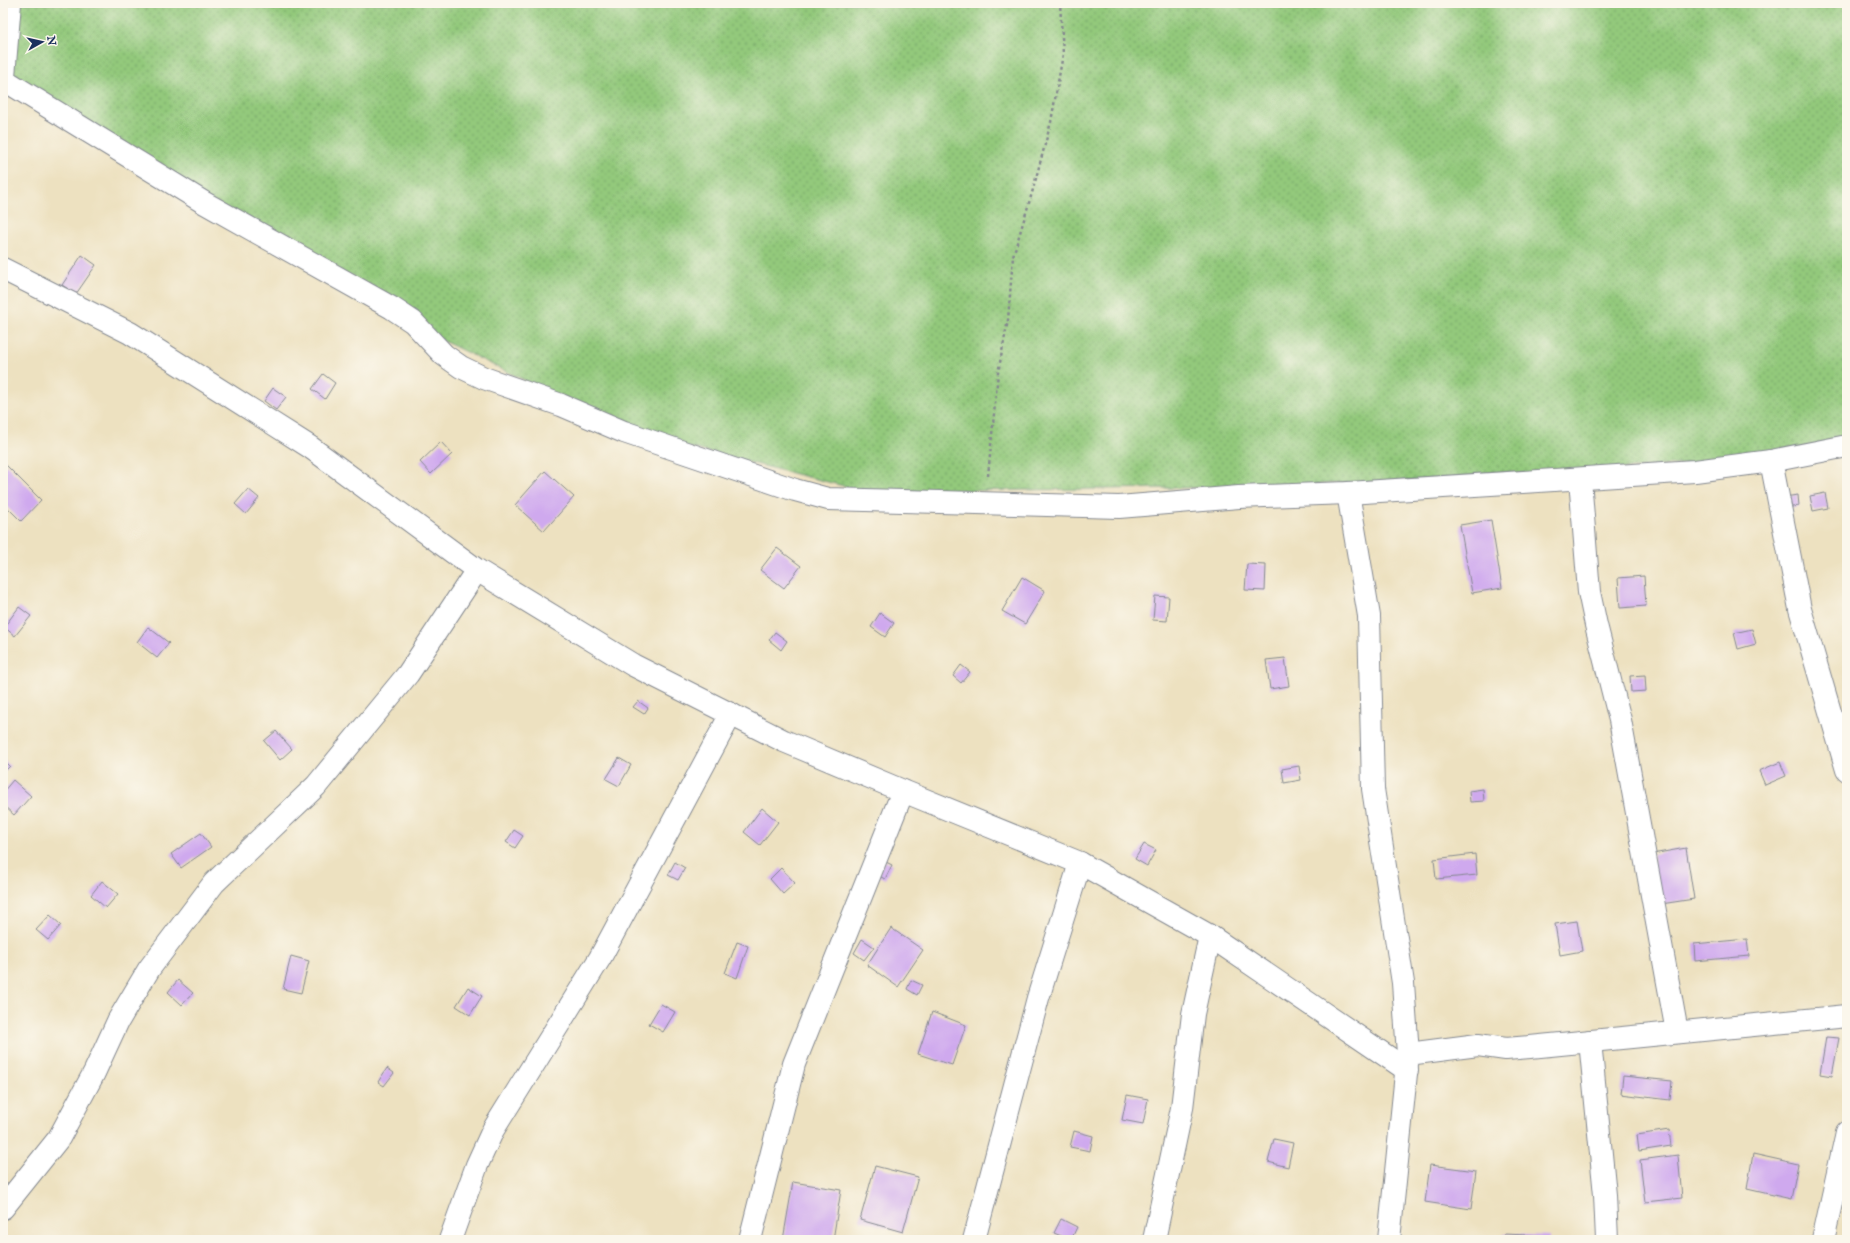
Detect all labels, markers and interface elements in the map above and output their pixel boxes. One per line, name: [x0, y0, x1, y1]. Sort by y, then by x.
north arrow: [22, 22, 62, 62]
text: N: [43, 34, 59, 47]

